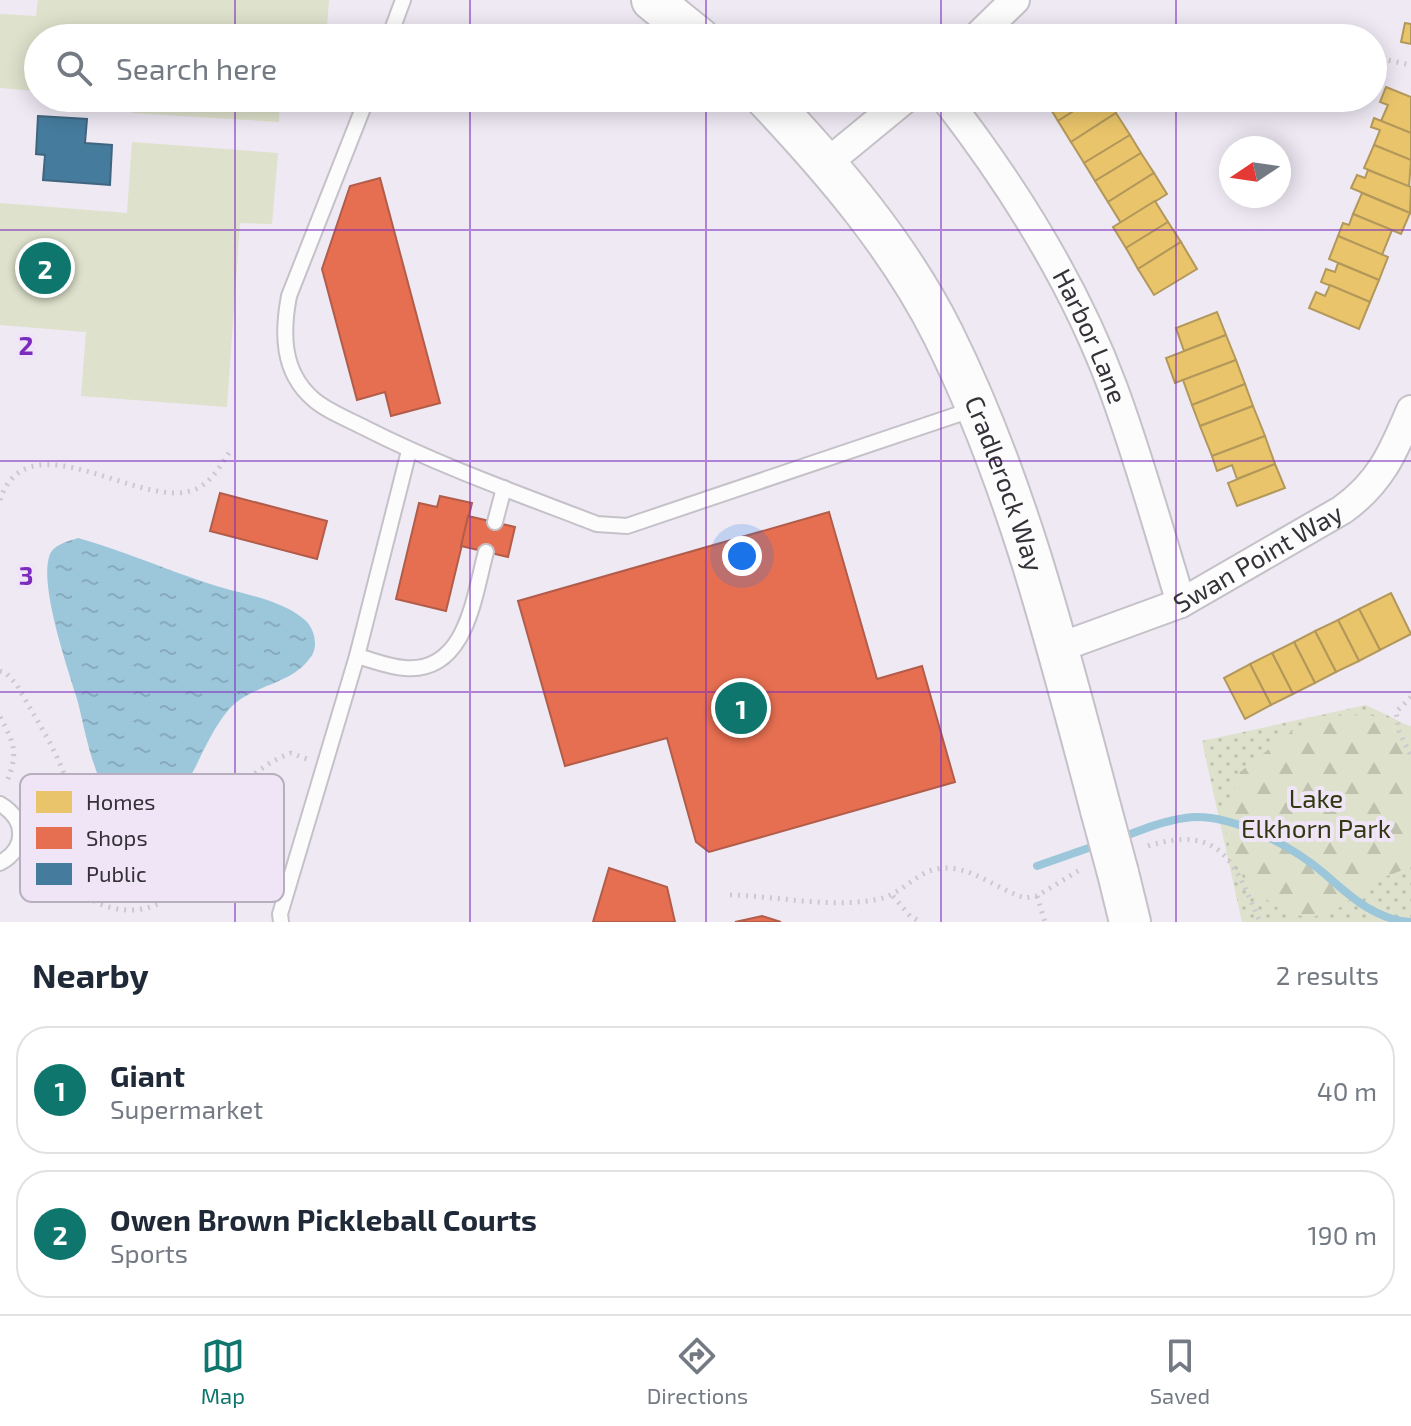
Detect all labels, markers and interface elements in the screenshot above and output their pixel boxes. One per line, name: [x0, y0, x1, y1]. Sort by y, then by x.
search box: [24, 24, 1387, 112]
icon: search: [52, 46, 96, 90]
text: Search here: [116, 50, 277, 86]
north arrow: [1219, 136, 1291, 208]
pin: 2: [19, 238, 71, 298]
street label: Harbor Lane: [1047, 263, 1134, 407]
text: 2: [18, 329, 34, 360]
street label: Cradlerock Way: [959, 391, 1051, 575]
street label: Swan Point Way: [1167, 496, 1348, 618]
your location: [722, 536, 762, 576]
text: 3: [19, 559, 33, 590]
pin: 1: [715, 678, 767, 738]
legend: [20, 774, 284, 902]
park label: Lake Elkhorn Park: [1241, 782, 1391, 843]
text: Homes: [86, 788, 155, 814]
text: Shops: [86, 824, 148, 850]
text: Public: [86, 860, 147, 886]
text: Nearby: [32, 954, 149, 995]
text: 2 results: [1276, 959, 1379, 990]
text: Giant: [110, 1057, 185, 1093]
text: 1: [54, 1075, 66, 1106]
text: 40 m: [1317, 1075, 1377, 1106]
text: Supermarket: [110, 1093, 263, 1124]
text: Owen Brown Pickleball Courts: [110, 1201, 537, 1237]
text: 2: [52, 1219, 68, 1250]
text: 190 m: [1308, 1219, 1377, 1250]
text: Sports: [110, 1237, 188, 1268]
tab: Map: [201, 1334, 245, 1408]
tab: Directions: [647, 1334, 748, 1408]
tab: Saved: [1150, 1334, 1210, 1408]

